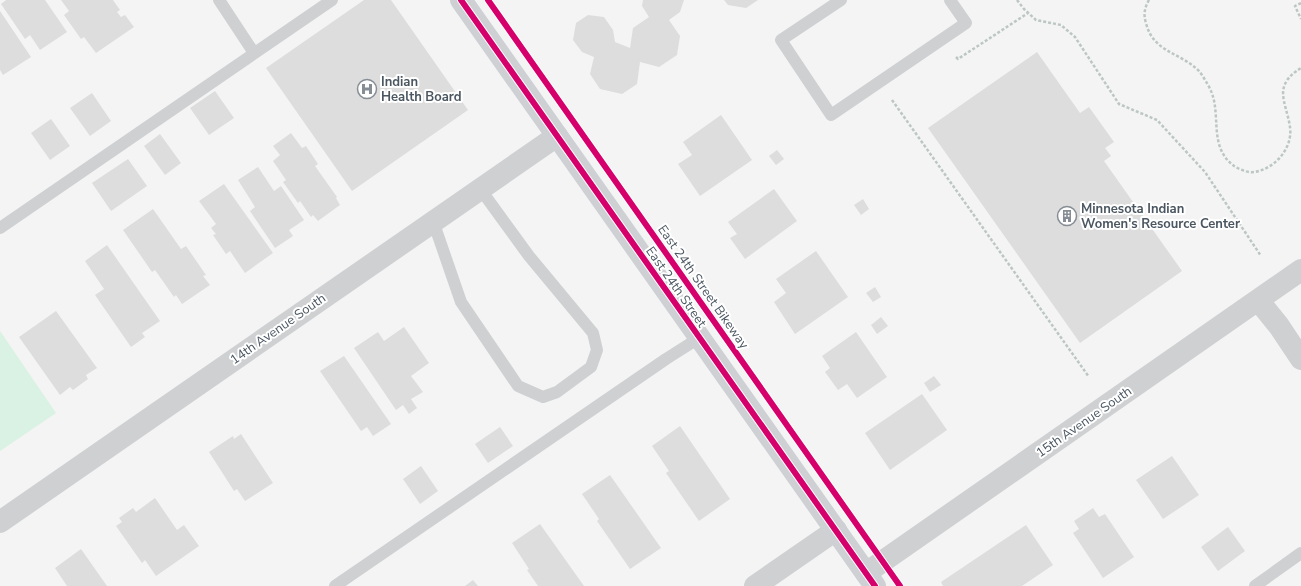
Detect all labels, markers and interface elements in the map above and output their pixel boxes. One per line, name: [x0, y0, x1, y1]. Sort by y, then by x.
place label: Indian Health Board: [381, 73, 462, 106]
hospital icon: Indian Health Board: [356, 78, 378, 100]
place label: Minnesota Indian Women's Resource Center: [1081, 200, 1241, 233]
building icon: Minnesota Indian Women's Resource Center: [1056, 205, 1078, 227]
street label: East 24th Street Bikeway: [653, 221, 753, 353]
street label: East 24th Street: [641, 243, 711, 331]
street label: 14th Avenue South: [227, 289, 329, 369]
street label: 15th Avenue South: [1033, 382, 1135, 462]

